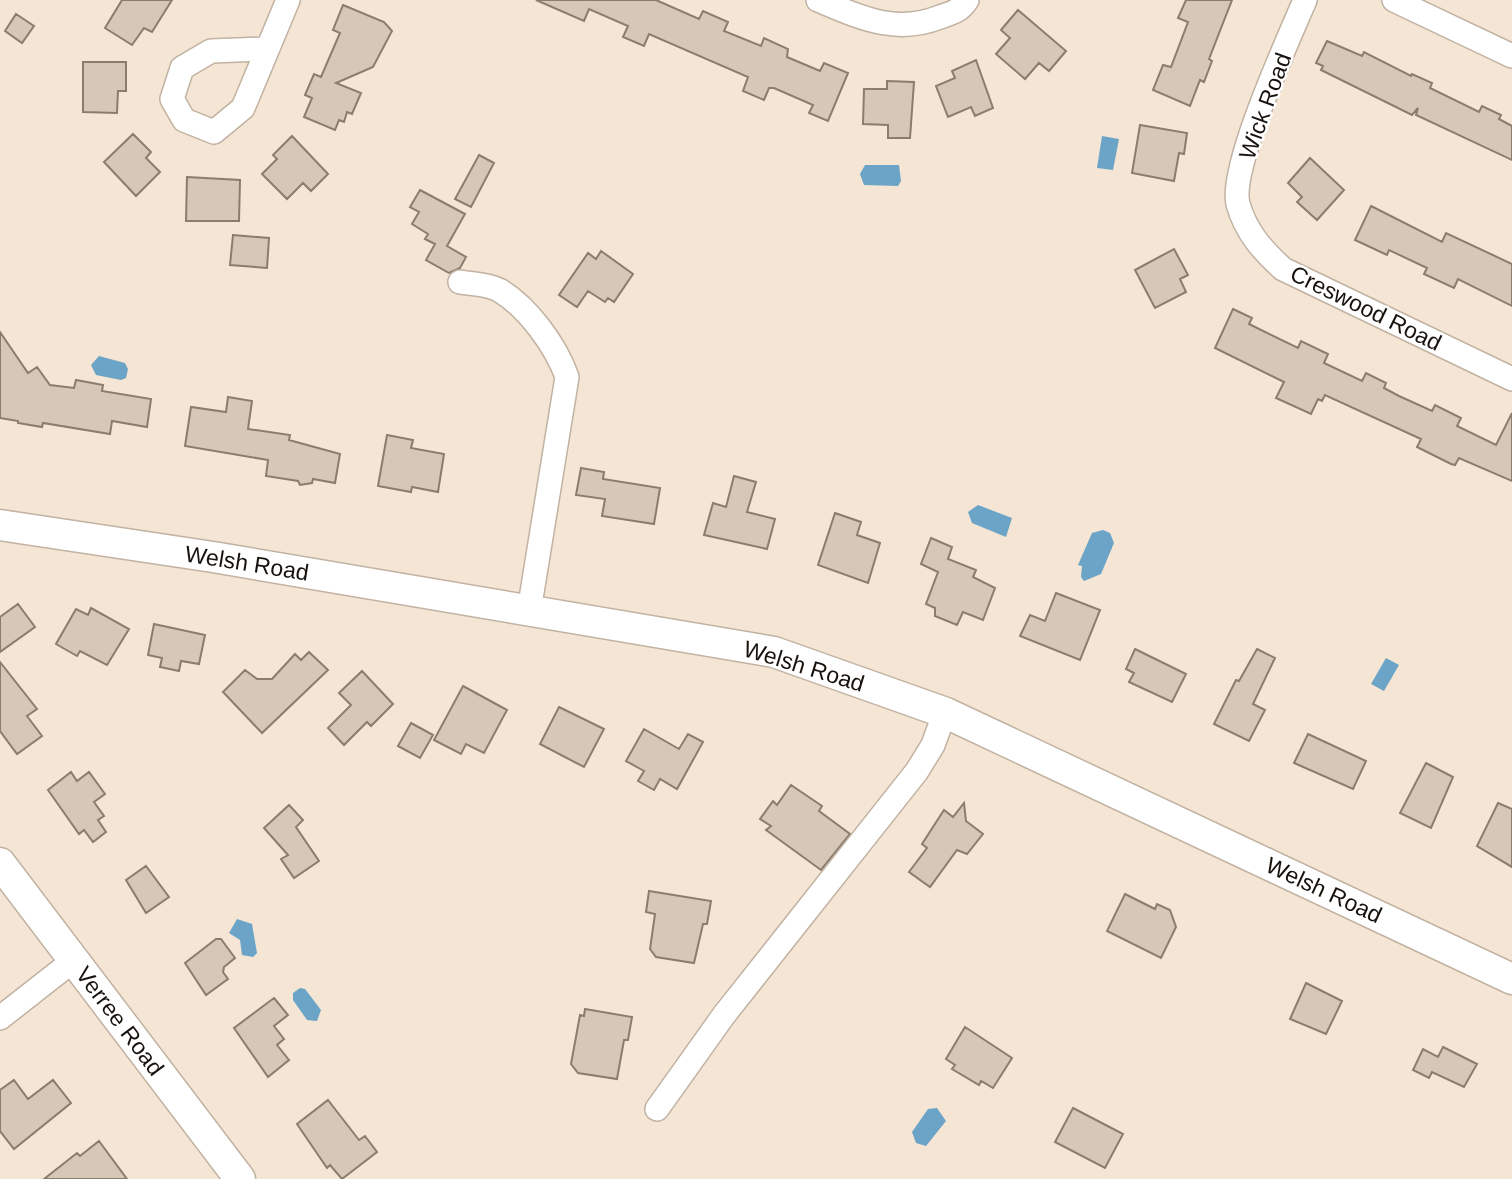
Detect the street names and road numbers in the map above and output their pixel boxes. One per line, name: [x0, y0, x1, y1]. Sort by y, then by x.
street label: Wick Road: [1234, 49, 1296, 163]
street label: Creswood Road: [1286, 260, 1446, 356]
street label: Welsh Road: [183, 540, 311, 586]
street label: Welsh Road: [740, 635, 868, 697]
street label: Welsh Road: [1262, 852, 1386, 928]
street label: Verree Road: [71, 962, 169, 1080]

